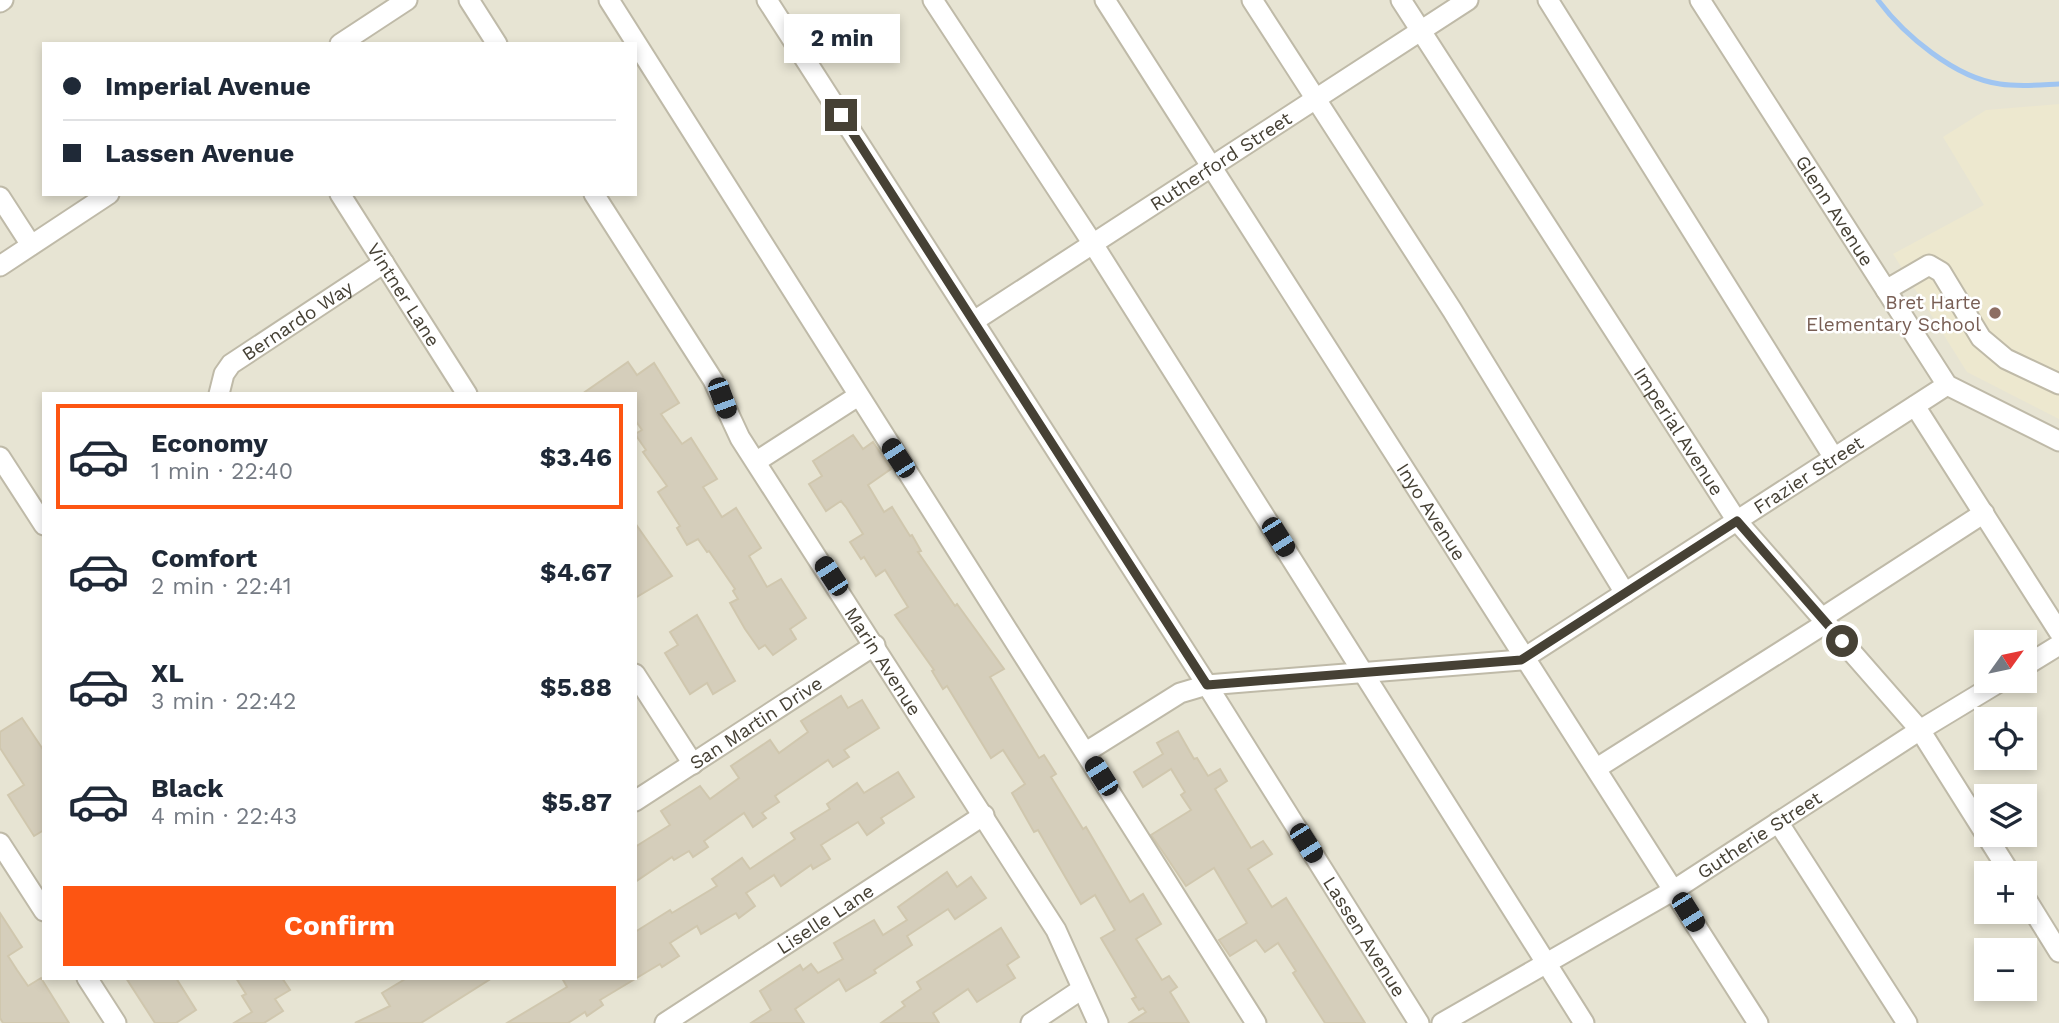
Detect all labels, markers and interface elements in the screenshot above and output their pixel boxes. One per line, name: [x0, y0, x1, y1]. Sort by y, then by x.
callout: 2 min: [783, 13, 899, 62]
text: 2 min: [811, 25, 873, 52]
text: Imperial Avenue: [105, 71, 311, 101]
route end: [825, 99, 857, 131]
street label: Rutherford Street: [1145, 106, 1296, 215]
text: Lassen Avenue: [105, 138, 294, 168]
street label: Glenn Avenue: [1791, 151, 1879, 270]
street label: Vintner Lane: [362, 238, 445, 351]
street label: Bernardo Way: [237, 275, 357, 365]
place label: Bret Harte Elementary School: [1806, 291, 1981, 336]
marker: Bret Harte Elementary School: [1987, 305, 2003, 321]
street label: Imperial Avenue: [1629, 363, 1729, 500]
car: [705, 375, 740, 421]
icon: car: [67, 425, 130, 488]
text: Economy: [151, 428, 268, 458]
street label: Frazier Street: [1749, 431, 1868, 519]
car: [878, 435, 919, 481]
text: $3.46: [540, 442, 612, 472]
text: 1 min · 22:40: [151, 458, 293, 485]
street label: Inyo Avenue: [1392, 459, 1471, 565]
car: [1258, 514, 1299, 560]
icon: car: [67, 540, 130, 603]
text: Comfort: [151, 543, 257, 573]
car: [811, 553, 852, 599]
text: $4.67: [540, 557, 612, 587]
text: 2 min · 22:41: [151, 573, 292, 600]
street label: Marin Avenue: [840, 603, 927, 720]
route start: [1826, 625, 1858, 657]
north arrow: [1974, 630, 2037, 693]
map controls: [1974, 630, 2037, 1001]
icon: car: [67, 655, 130, 718]
text: XL: [151, 658, 184, 688]
street label: San Martin Drive: [685, 671, 826, 774]
text: $5.88: [540, 672, 612, 702]
text: 3 min · 22:42: [151, 688, 297, 715]
button: locate: [1974, 707, 2037, 770]
car: [1081, 753, 1122, 799]
icon: car: [67, 770, 130, 833]
text: Black: [151, 773, 223, 803]
button: layers: [1974, 784, 2037, 847]
street label: Gutherie Street: [1693, 786, 1826, 883]
text: $5.87: [541, 787, 612, 817]
text: 4 min · 22:43: [151, 803, 297, 830]
car: [1286, 820, 1327, 866]
button: +: [1974, 861, 2037, 924]
street label: Lassen Avenue: [1318, 872, 1411, 1001]
street label: Liselle Lane: [772, 879, 878, 959]
button: Confirm: [63, 886, 616, 966]
car: [1668, 889, 1709, 935]
button: −: [1974, 938, 2037, 1001]

